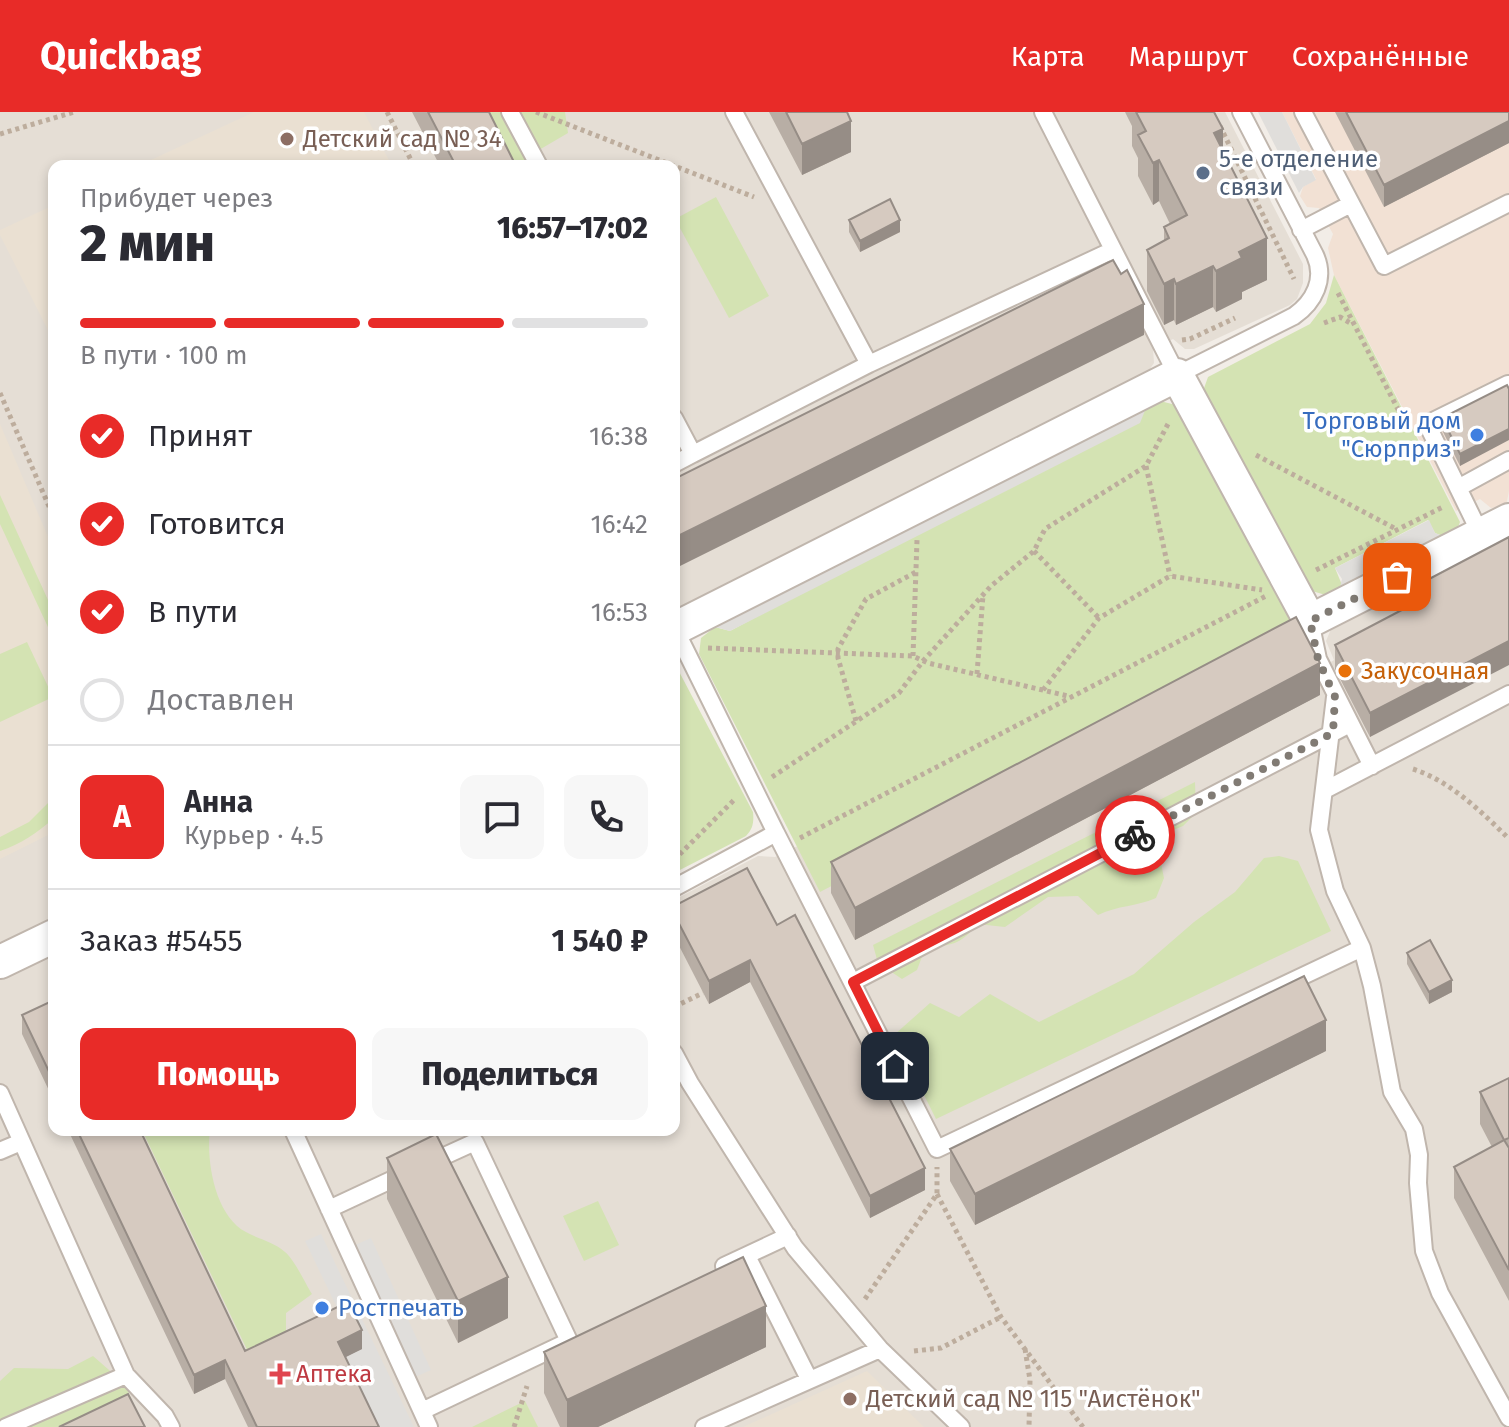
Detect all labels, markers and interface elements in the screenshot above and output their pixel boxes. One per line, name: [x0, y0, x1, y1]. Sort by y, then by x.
text: Quickbag: [40, 33, 202, 79]
text: Карта: [1011, 40, 1085, 73]
text: Маршрут: [1129, 40, 1248, 73]
text: Сохранённые: [1292, 40, 1469, 73]
place label: Детский сад № 34: [302, 125, 502, 153]
marker: Детский сад № 34: [278, 130, 296, 148]
place label: 5-е отделение связи: [1219, 145, 1378, 201]
marker: 5-е отделение связи: [1194, 164, 1212, 182]
text: Прибудет через: [80, 183, 273, 214]
text: 16:57–17:02: [497, 210, 648, 246]
text: 2 мин: [80, 212, 215, 275]
text: В пути · 100 m: [80, 340, 248, 371]
place label: Торговый дом "Сюрприз": [1303, 407, 1461, 463]
icon: check: [80, 414, 124, 458]
text: Принят: [148, 418, 252, 454]
text: 16:38: [589, 421, 648, 452]
marker: Торговый дом "Сюрприз": [1468, 426, 1486, 444]
icon: check: [80, 502, 124, 546]
text: Готовится: [148, 506, 286, 542]
text: 16:42: [591, 509, 648, 540]
pin: [1363, 543, 1431, 611]
icon: bag: [1375, 555, 1419, 599]
icon: check: [80, 590, 124, 634]
text: В пути: [148, 594, 238, 630]
text: 16:53: [591, 597, 648, 628]
place label: Закусочная: [1361, 657, 1490, 685]
marker: Закусочная: [1336, 662, 1354, 680]
text: Доставлен: [148, 682, 295, 718]
button: chat: [460, 775, 544, 859]
button: phone: [564, 775, 648, 859]
text: Анна: [184, 784, 253, 820]
courier: [1095, 795, 1175, 875]
text: А: [113, 799, 131, 835]
icon: bike: [1113, 813, 1157, 857]
text: Курьер · 4.5: [184, 820, 324, 851]
text: Заказ #5455: [80, 923, 242, 959]
text: 1 540 ₽: [551, 923, 648, 959]
button: Помощь: [80, 1028, 356, 1120]
button: Поделиться: [372, 1028, 648, 1120]
pin: [861, 1032, 929, 1100]
icon: home: [873, 1044, 917, 1088]
place label: Ростпечать: [338, 1294, 464, 1322]
marker: Ростпечать: [313, 1299, 331, 1317]
place label: Аптека: [296, 1360, 372, 1388]
marker: Аптека: [271, 1365, 289, 1383]
place label: Детский сад № 115 "Аистёнок": [865, 1385, 1201, 1413]
marker: Детский сад № 115 "Аистёнок": [841, 1390, 859, 1408]

